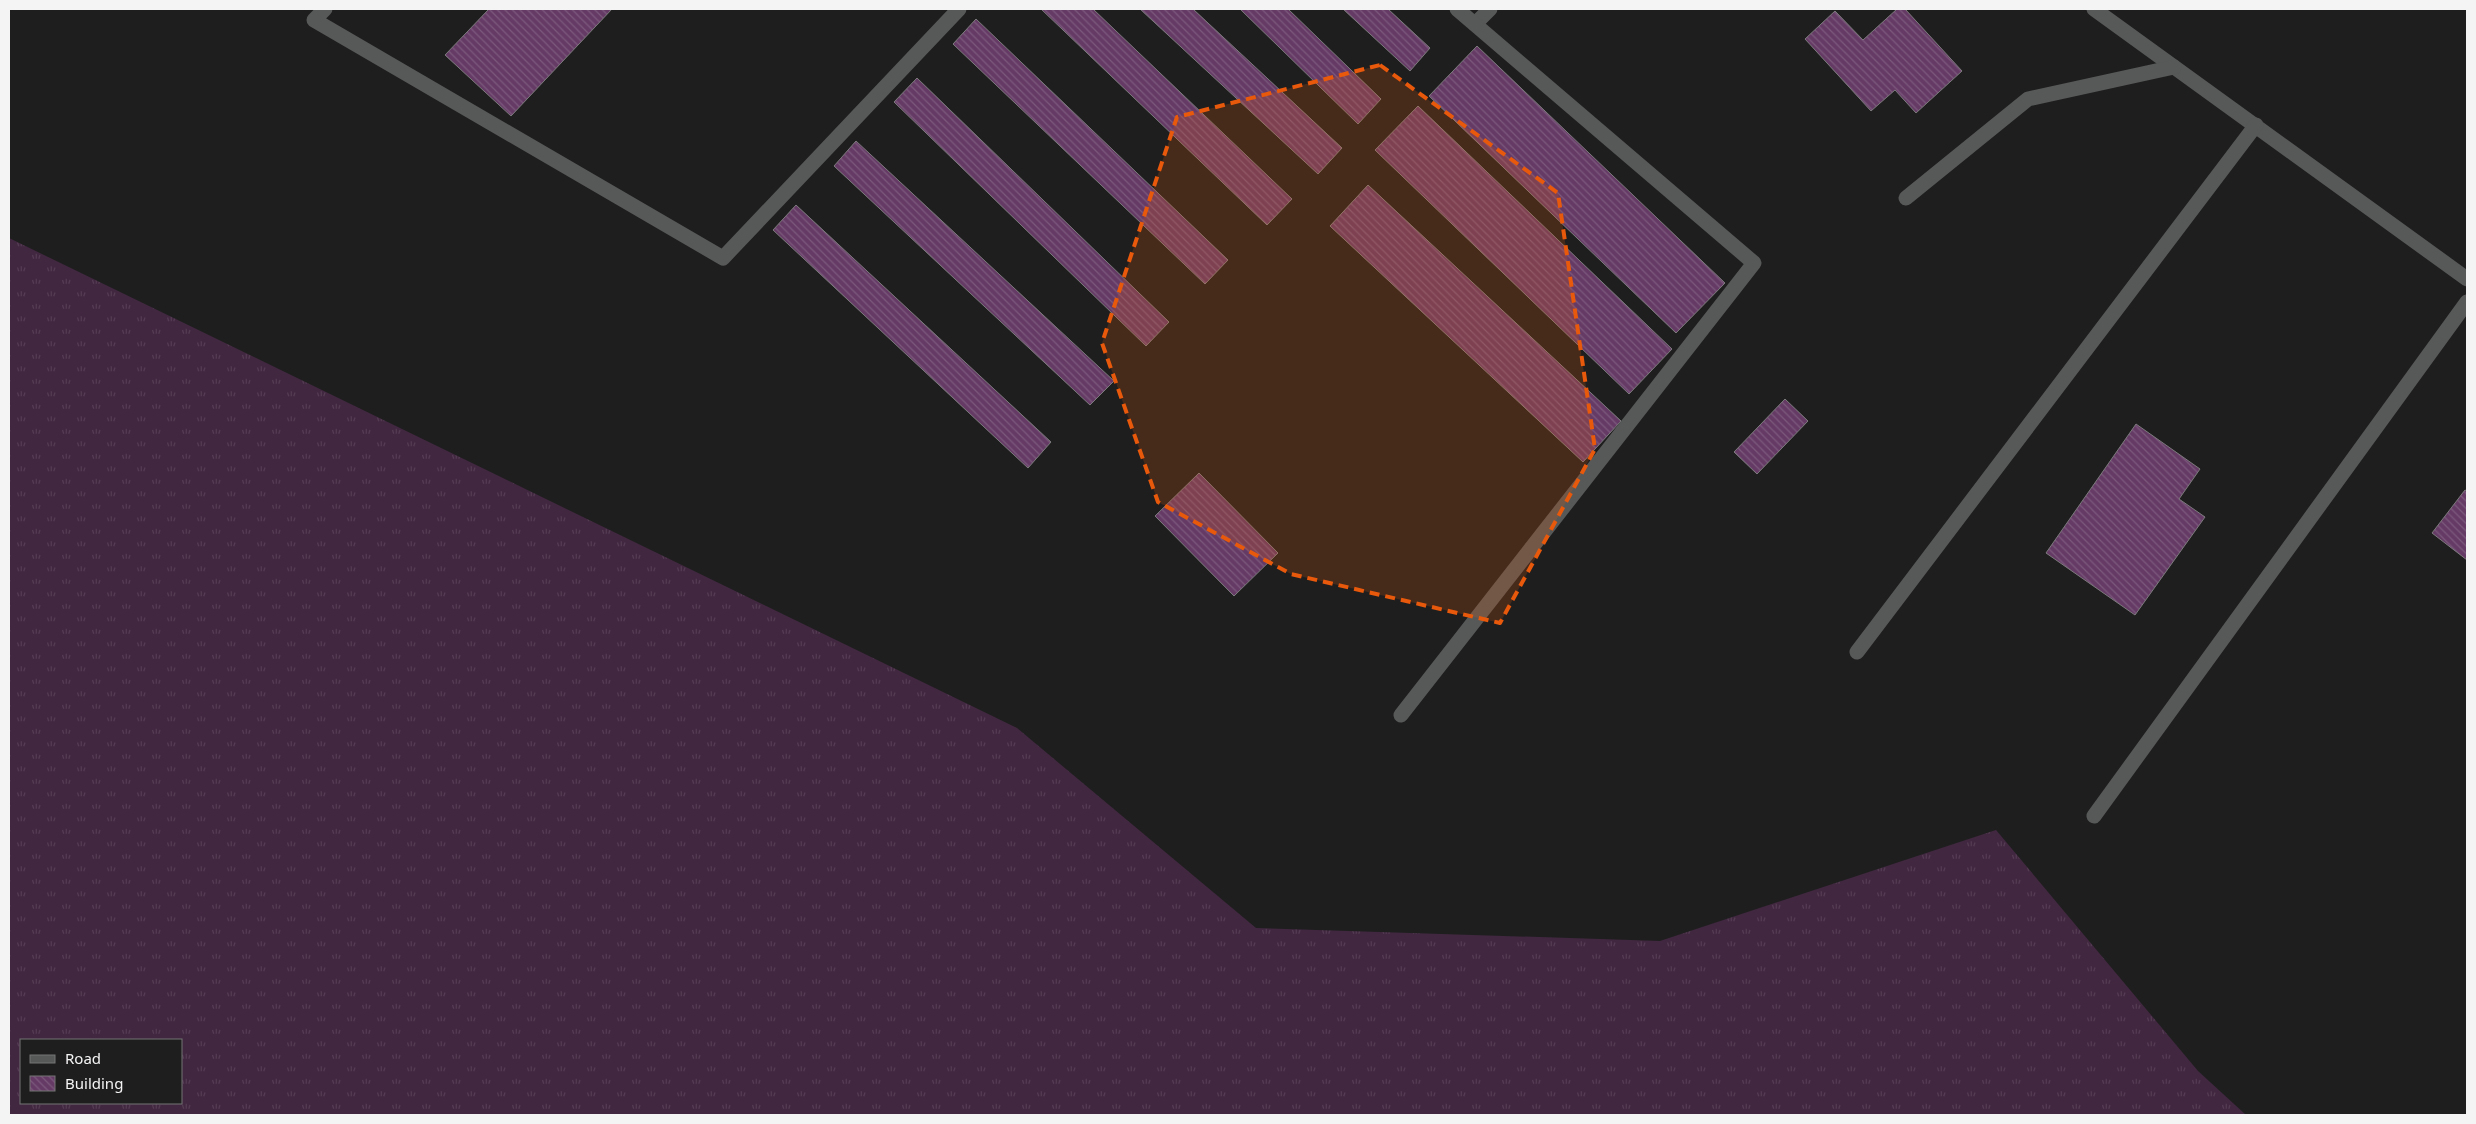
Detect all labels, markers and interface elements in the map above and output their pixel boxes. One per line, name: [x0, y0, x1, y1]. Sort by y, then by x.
legend: [20, 1039, 182, 1104]
text: Road: [65, 1048, 101, 1068]
text: Building: [65, 1073, 123, 1093]

